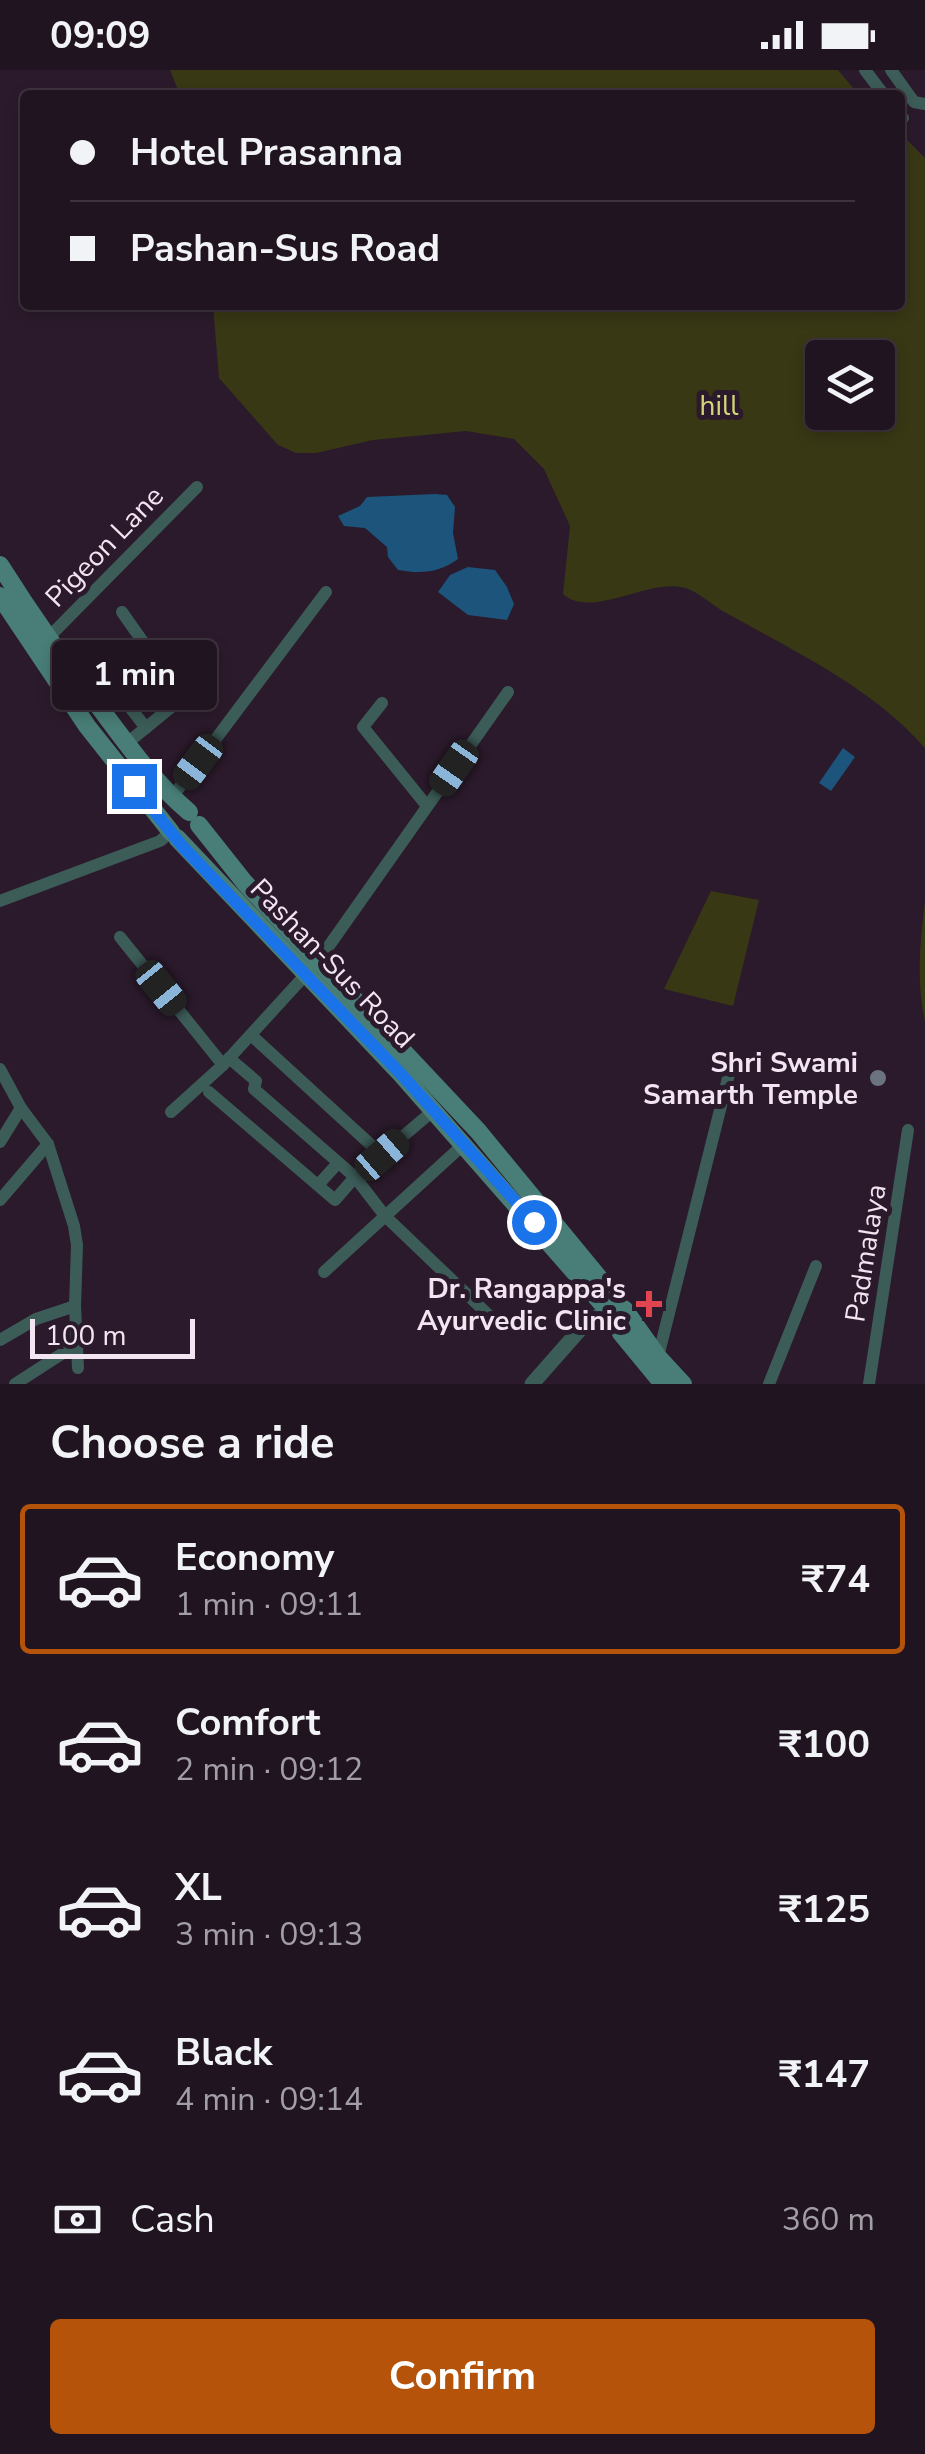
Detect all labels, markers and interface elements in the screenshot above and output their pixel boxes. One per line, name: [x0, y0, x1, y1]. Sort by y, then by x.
text: 09:09: [50, 10, 151, 61]
text: Hotel Prasanna: [130, 127, 403, 178]
text: Pashan-Sus Road: [130, 223, 440, 274]
map controls: [805, 340, 895, 430]
button: layers: [805, 340, 895, 430]
park label: hill: [700, 387, 739, 425]
street label: Pigeon Lane: [37, 478, 172, 616]
callout: 1 min: [52, 641, 216, 711]
text: 1 min: [93, 653, 176, 696]
car: [168, 729, 228, 795]
car: [425, 735, 483, 801]
route end: [112, 764, 157, 809]
street label: Pashan-Sus Road: [241, 871, 423, 1057]
car: [130, 955, 192, 1021]
place label: Shri Swami Samarth Temple: [643, 1044, 858, 1114]
marker: Shri Swami Samarth Temple: [867, 1067, 889, 1089]
car: [350, 1124, 414, 1186]
street label: Padmalaya: [836, 1182, 896, 1325]
route start: [512, 1200, 557, 1245]
place label: Dr. Rangappa's Ayurvedic Clinic: [417, 1270, 626, 1340]
marker: Dr. Rangappa's Ayurvedic Clinic: [636, 1291, 662, 1317]
scale bar: [30, 1314, 195, 1358]
text: 100 m: [45, 1317, 127, 1355]
text: Choose a ride: [50, 1413, 335, 1474]
text: Economy: [175, 1532, 334, 1583]
icon: car: [55, 1534, 145, 1624]
text: ₹74: [802, 1554, 870, 1605]
text: 1 min · 09:11: [175, 1583, 363, 1626]
text: Comfort: [175, 1697, 320, 1748]
icon: car: [55, 1699, 145, 1789]
text: ₹100: [779, 1719, 870, 1770]
text: 2 min · 09:12: [175, 1748, 363, 1791]
text: XL: [175, 1862, 222, 1913]
icon: car: [55, 1864, 145, 1954]
text: ₹125: [779, 1884, 870, 1935]
text: 3 min · 09:13: [175, 1913, 363, 1956]
text: Black: [175, 2027, 272, 2078]
icon: car: [55, 2029, 145, 2119]
text: ₹147: [779, 2049, 870, 2100]
text: 4 min · 09:14: [175, 2078, 363, 2121]
icon: cash: [50, 2192, 105, 2247]
text: Cash: [130, 2194, 215, 2245]
text: 360 m: [782, 2198, 875, 2241]
button: Confirm: [50, 2319, 875, 2434]

